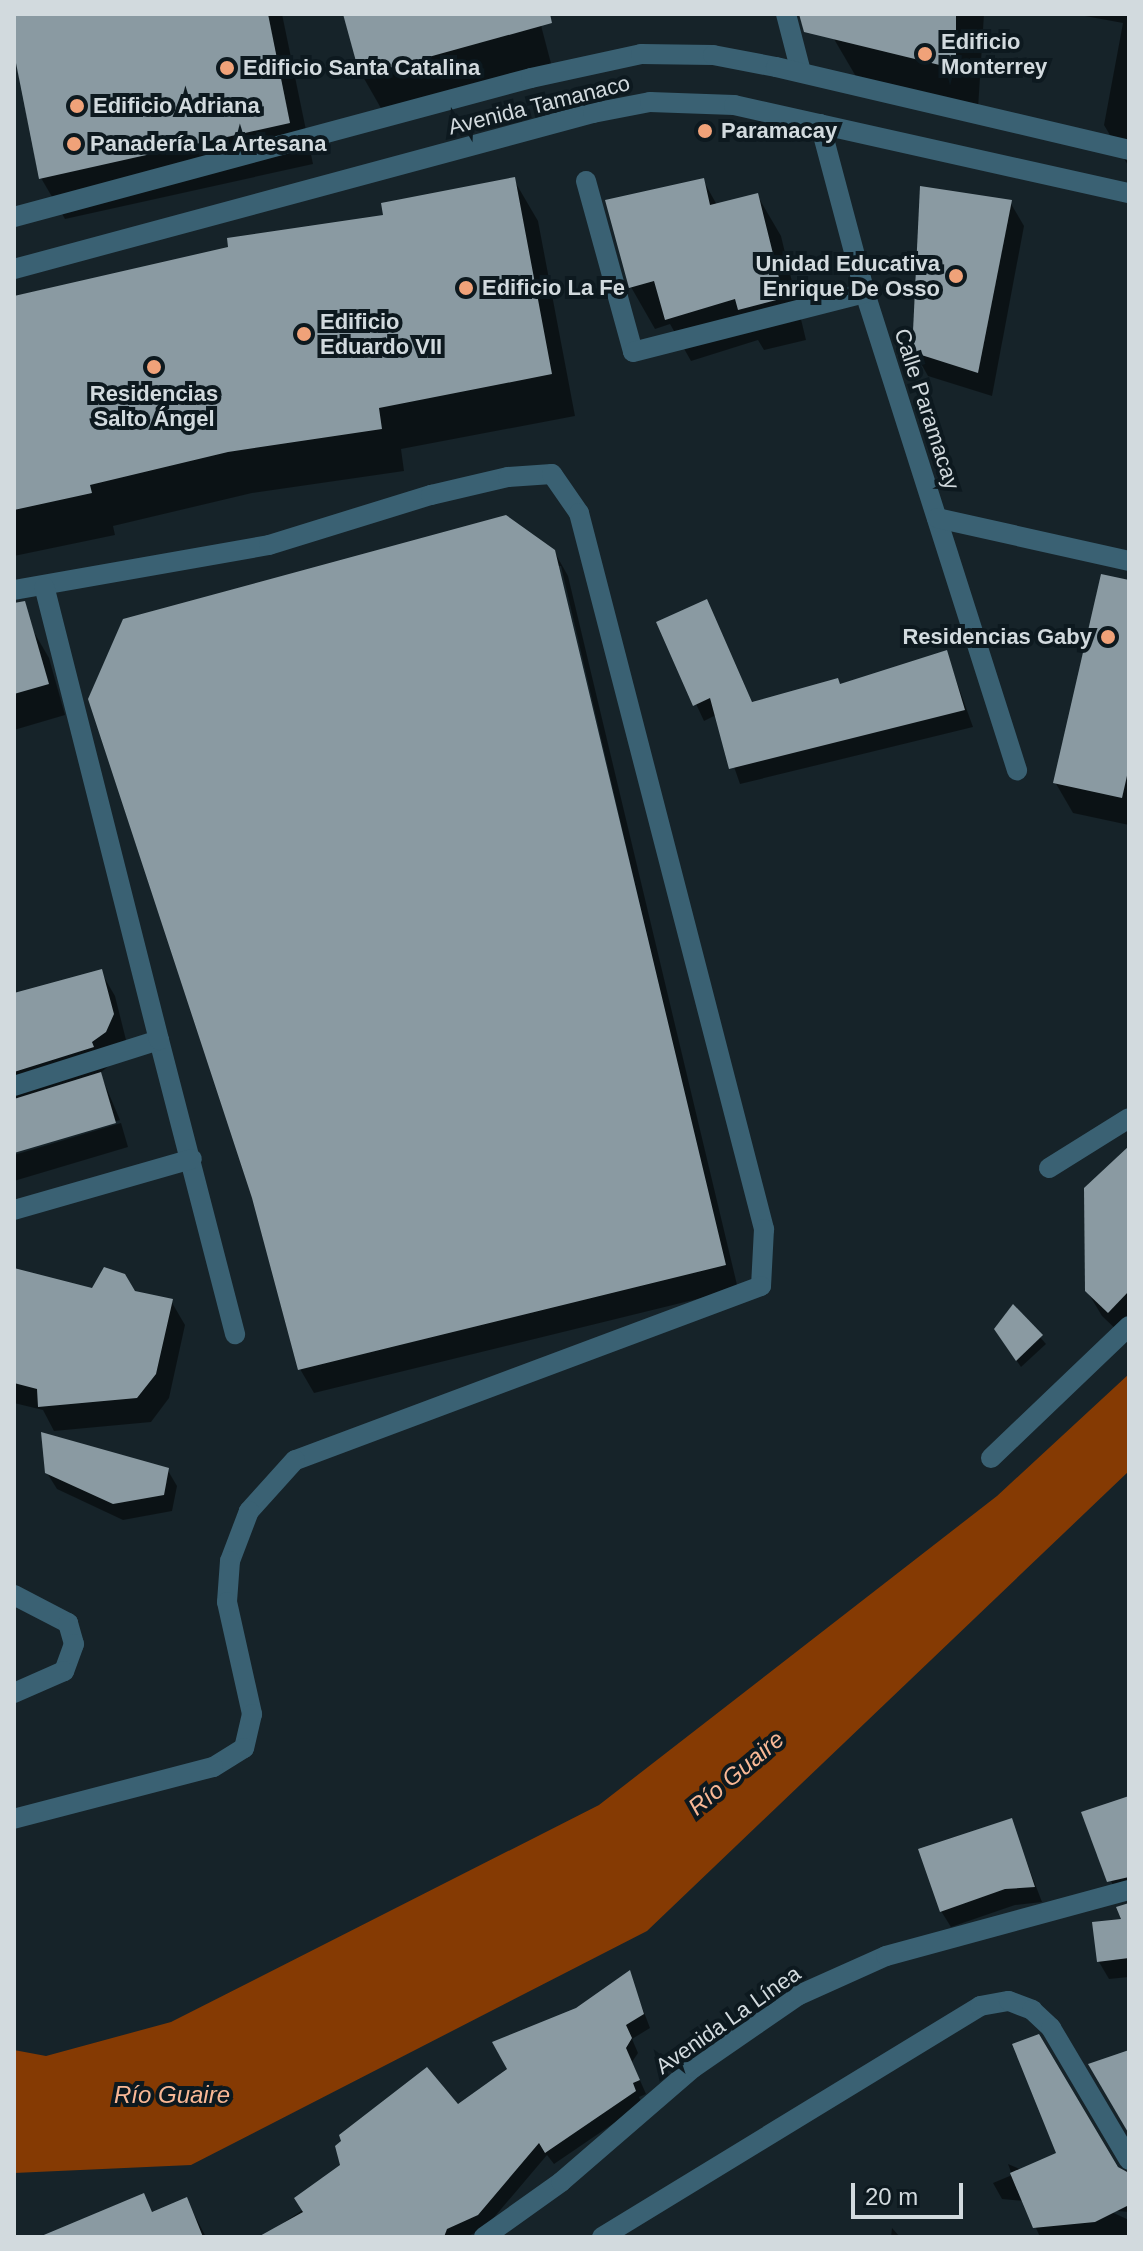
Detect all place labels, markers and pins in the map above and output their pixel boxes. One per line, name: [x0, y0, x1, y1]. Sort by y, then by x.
place label: Edificio Monterrey: [941, 28, 1047, 80]
marker: Edificio Monterrey: [916, 45, 934, 63]
place label: Edificio Santa Catalina: [243, 55, 480, 81]
marker: Edificio Santa Catalina: [218, 59, 236, 77]
place label: Edificio Adriana: [93, 93, 260, 119]
marker: Edificio Adriana: [68, 97, 86, 115]
place label: Paramacay: [721, 118, 837, 144]
marker: Paramacay: [696, 122, 714, 140]
place label: Panadería La Artesana: [90, 131, 327, 157]
marker: Panadería La Artesana: [65, 135, 83, 153]
place label: Unidad Educativa Enrique De Osso: [755, 250, 940, 302]
marker: Unidad Educativa Enrique De Osso: [947, 267, 965, 285]
place label: Edificio La Fe: [482, 275, 625, 301]
marker: Edificio La Fe: [457, 279, 475, 297]
place label: Edificio Eduardo VII: [320, 308, 442, 360]
marker: Edificio Eduardo VII: [295, 325, 313, 343]
marker: Residencias Salto Ángel: [145, 358, 163, 376]
place label: Residencias Salto Ángel: [90, 380, 218, 432]
place label: Residencias Gaby: [902, 624, 1092, 650]
marker: Residencias Gaby: [1099, 628, 1117, 646]

